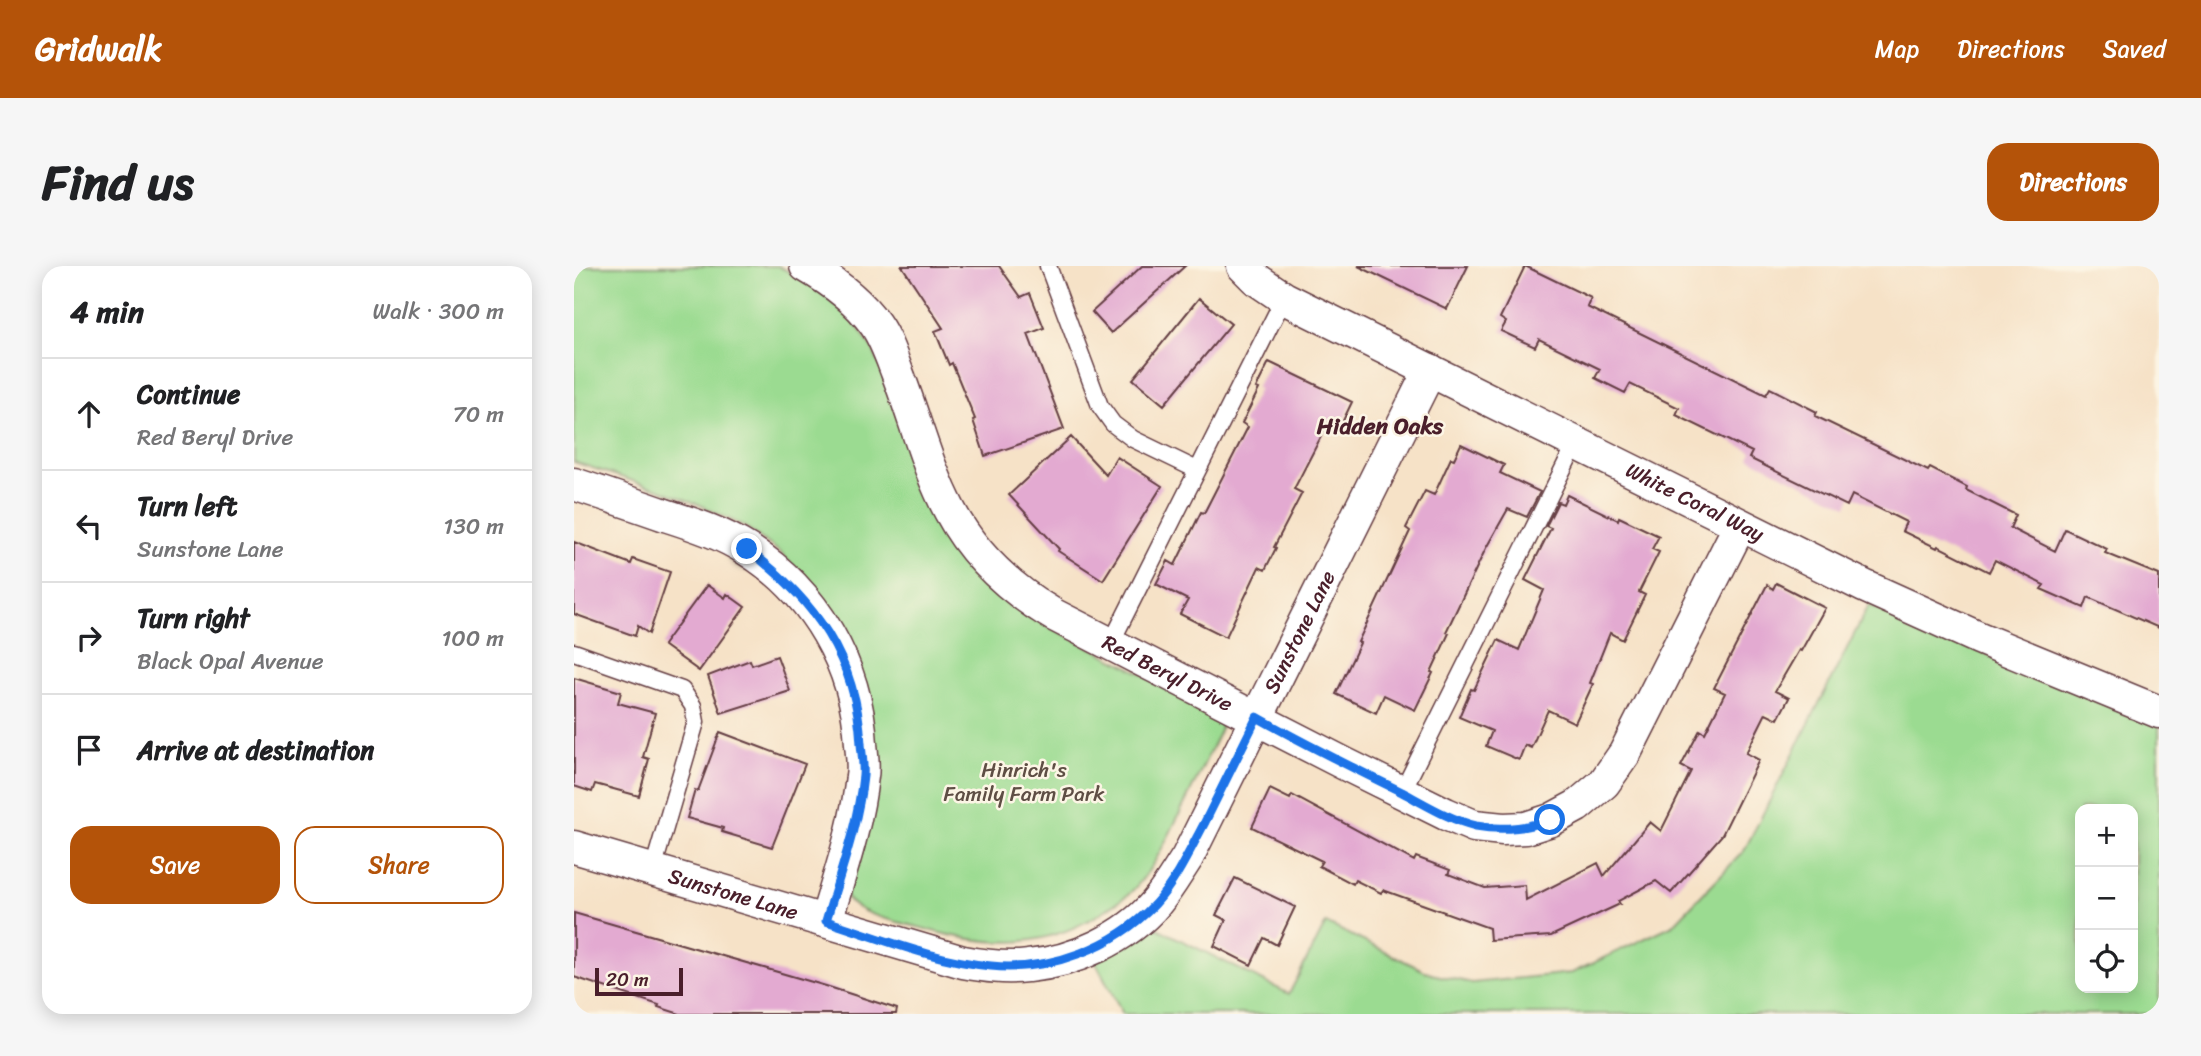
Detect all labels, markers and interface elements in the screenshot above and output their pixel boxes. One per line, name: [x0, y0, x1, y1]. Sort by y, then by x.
text: Gridwalk: [35, 20, 162, 78]
text: Map: [1875, 28, 1919, 70]
text: Directions: [1957, 28, 2065, 70]
text: Saved: [2103, 28, 2166, 70]
text: Find us: [42, 139, 194, 226]
button: Directions: [1987, 143, 2159, 221]
text: 4 min: [70, 285, 144, 339]
text: Walk · 300 m: [372, 291, 504, 332]
text: Continue: [137, 371, 240, 417]
text: 70 m: [453, 394, 504, 435]
icon: ahead: [70, 395, 108, 433]
district label: Hidden Oaks: [1316, 406, 1444, 447]
text: Red Beryl Drive: [137, 417, 293, 458]
street label: White Coral Way: [1619, 451, 1771, 553]
text: Turn left: [137, 483, 237, 529]
text: 130 m: [443, 506, 504, 547]
icon: left: [70, 507, 108, 545]
text: Sunstone Lane: [137, 529, 284, 570]
route end: [731, 533, 762, 564]
street label: Sunstone Lane: [1253, 563, 1346, 700]
text: Turn right: [137, 595, 250, 641]
text: 100 m: [441, 618, 504, 659]
icon: right: [70, 619, 108, 657]
street label: Red Beryl Drive: [1095, 624, 1240, 723]
text: Black Opal Avenue: [137, 641, 324, 682]
text: Arrive at destination: [137, 727, 374, 773]
icon: arrive: [70, 731, 108, 769]
park label: Hinrich's Family Farm Park: [944, 751, 1105, 813]
route start: [1534, 804, 1565, 835]
map controls: [2075, 804, 2138, 993]
button: +: [2075, 804, 2138, 867]
button: Save: [70, 826, 280, 904]
button: Share: [294, 826, 504, 904]
street label: Sunstone Lane: [664, 857, 803, 931]
button: −: [2075, 867, 2138, 930]
button: locate: [2075, 930, 2138, 993]
text: 20 m: [606, 963, 649, 996]
scale bar: [595, 965, 682, 997]

